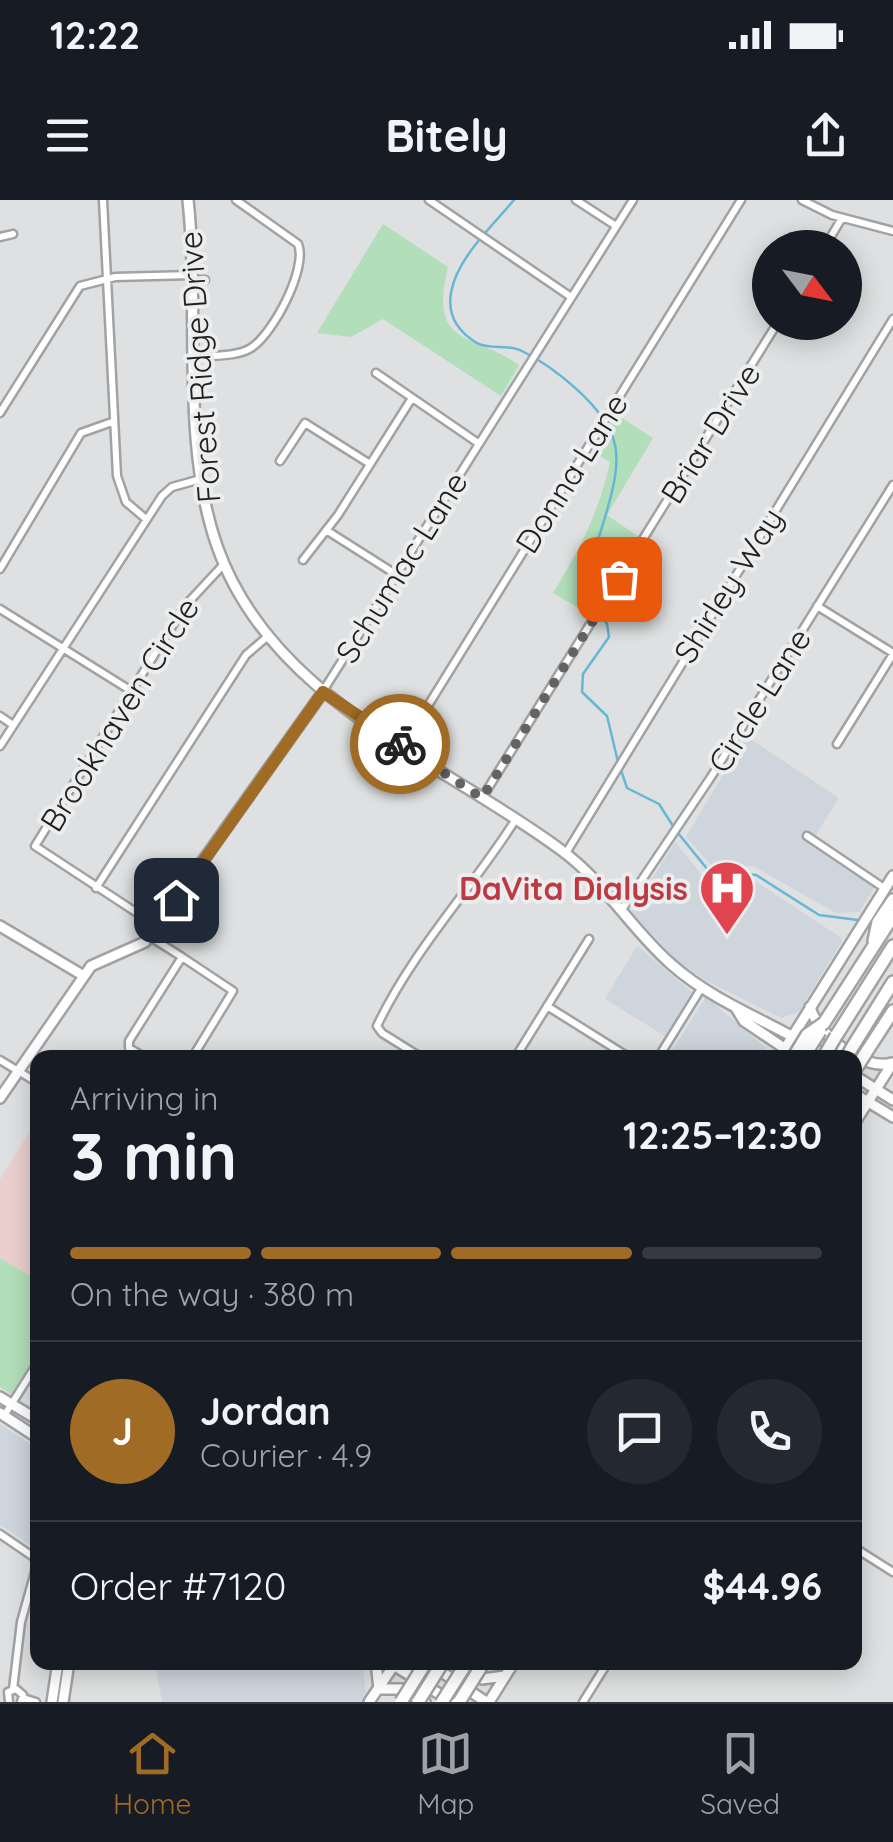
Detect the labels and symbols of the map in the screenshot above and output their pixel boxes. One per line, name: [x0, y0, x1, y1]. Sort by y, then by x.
street label: Forest Ridge Drive: [170, 230, 228, 504]
north arrow: [752, 230, 862, 340]
street label: Briar Drive: [651, 356, 769, 510]
street label: Donna Lane: [506, 386, 636, 560]
street label: Schumac Lane: [326, 464, 476, 670]
street label: Shirley Way: [665, 500, 791, 670]
pin: [577, 537, 662, 622]
street label: Brookhaven Circle: [31, 590, 207, 838]
street label: Circle Lane: [699, 620, 819, 780]
courier: [350, 694, 450, 794]
pin: [134, 858, 219, 943]
hospital icon: DaVita Dialysis: [697, 858, 757, 937]
place label: DaVita Dialysis: [459, 868, 688, 908]

